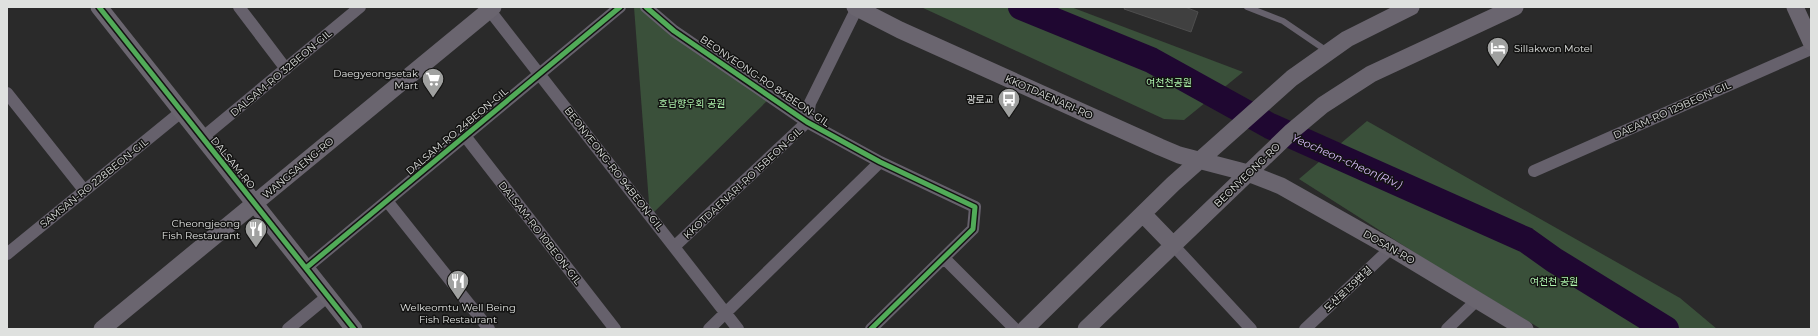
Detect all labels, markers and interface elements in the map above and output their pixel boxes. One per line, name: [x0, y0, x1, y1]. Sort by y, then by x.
street label: DALSAM-RO 32BEON-GIL: [228, 27, 335, 119]
street label: BEONYEONG-RO 84BEON-GIL: [698, 33, 833, 130]
hotel icon: Sillakwon Motel: [1485, 35, 1511, 68]
place label: Sillakwon Motel: [1514, 42, 1593, 55]
supermarket icon: Daegyeongsetak Mart: [420, 66, 446, 99]
place label: Daegyeongsetak Mart: [333, 67, 418, 92]
street label: KKOTDAENARI-RO: [1003, 72, 1095, 122]
park label: 여천천공원: [1146, 76, 1192, 89]
street label: DAEAM-RO 129BEON-GIL: [1611, 78, 1733, 142]
street label: DALSAM-RO 24BEON-GIL: [403, 84, 511, 178]
bus stop icon: 광로교: [996, 86, 1022, 119]
place label: 광로교: [966, 93, 994, 106]
park label: 호남향우회 공원: [658, 97, 726, 110]
street label: BEONYEONG-RO 94BEON-GIL: [562, 104, 667, 234]
street label: KKOTDAENARI-RO 15BEON-GIL: [681, 124, 805, 242]
water label: Yeocheon-cheon(Riv.): [1290, 130, 1405, 192]
street label: DALSAM-RO: [208, 134, 258, 192]
street label: WANGSAENG-RO: [260, 134, 336, 202]
street label: SAMSAN-RO 228BEON-GIL: [37, 135, 151, 231]
street label: BEONYEONG-RO: [1211, 140, 1283, 210]
street label: DALSAM-RO 10BEON-GIL: [496, 179, 584, 287]
restaurant icon: Cheongjeong Fish Restaurant: [243, 216, 269, 249]
place label: Cheongjeong Fish Restaurant: [162, 217, 240, 242]
street label: DOSAN-RO: [1361, 227, 1417, 267]
street label: 도산로139번길: [1321, 263, 1375, 315]
restaurant icon: Welkeomtu Well Being Fish Restaurant: [445, 268, 471, 301]
park label: 여천천 공원: [1530, 275, 1578, 288]
place label: Welkeomtu Well Being Fish Restaurant: [400, 301, 516, 326]

